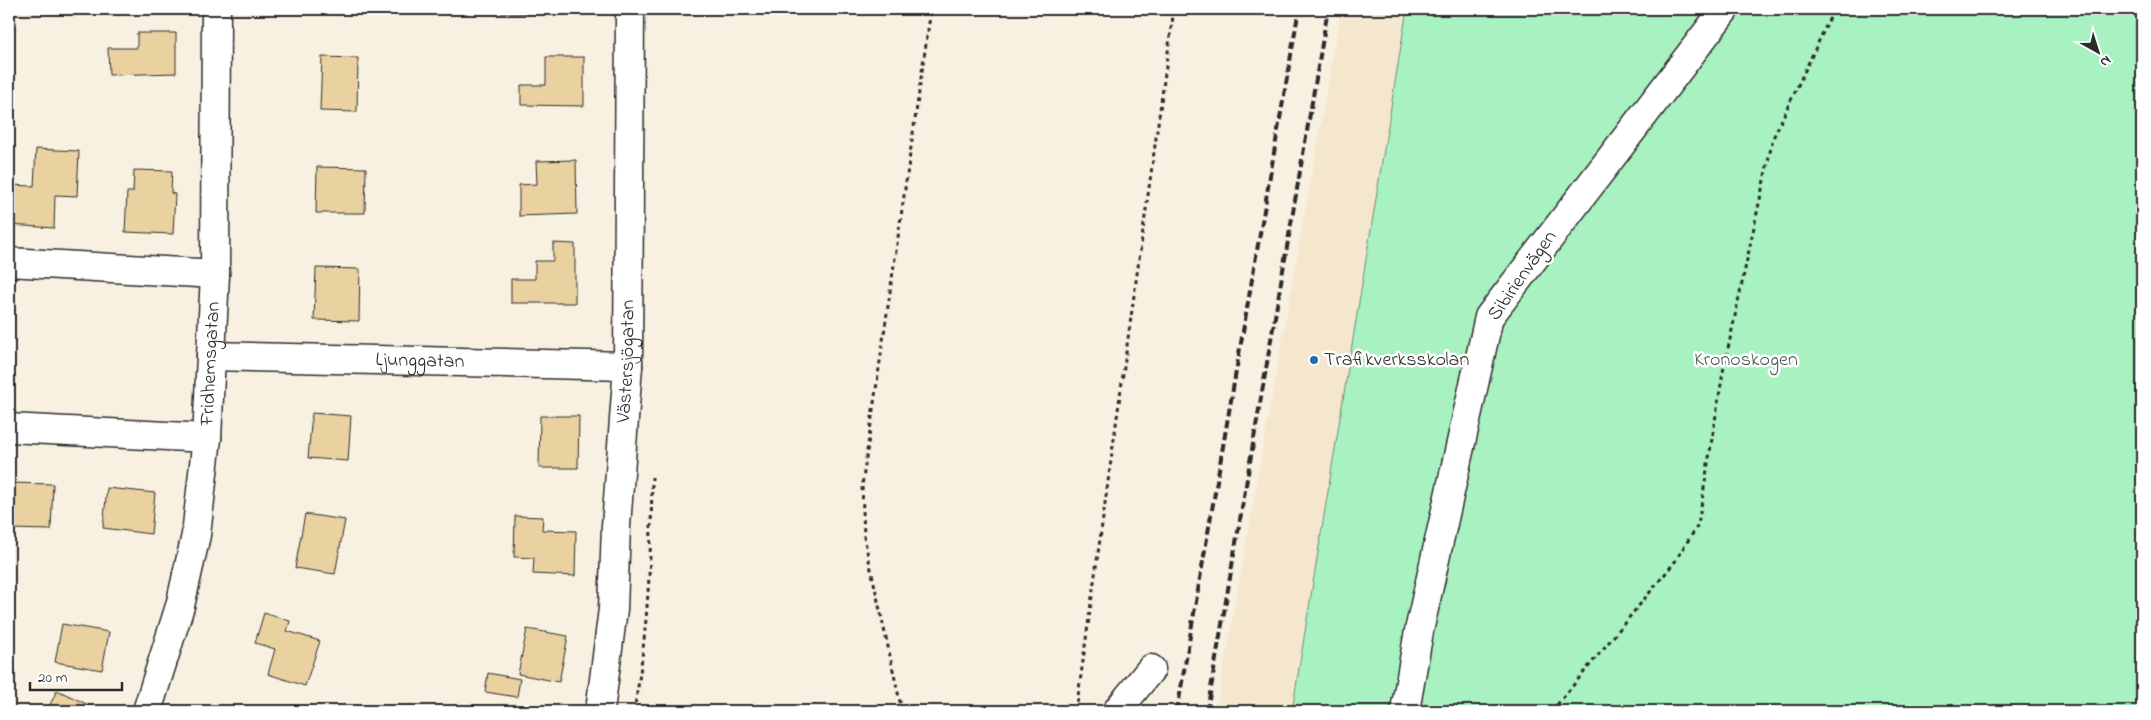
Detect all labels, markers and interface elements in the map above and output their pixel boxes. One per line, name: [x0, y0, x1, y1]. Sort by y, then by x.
north arrow: [2074, 28, 2124, 78]
text: N: [2095, 50, 2116, 72]
street label: Sibirienvägen: [1481, 225, 1566, 328]
street label: Västersjögatan: [609, 299, 644, 425]
street label: Fridhemsgatan: [193, 301, 228, 427]
street label: Ljunggatan: [375, 345, 465, 377]
place label: Trafikverksskolan: [1324, 346, 1469, 375]
park label: Kronoskogen: [1694, 346, 1798, 376]
marker: Trafikverksskolan: [1308, 354, 1320, 366]
scale bar: [30, 660, 122, 692]
text: 20 m: [38, 667, 68, 689]

